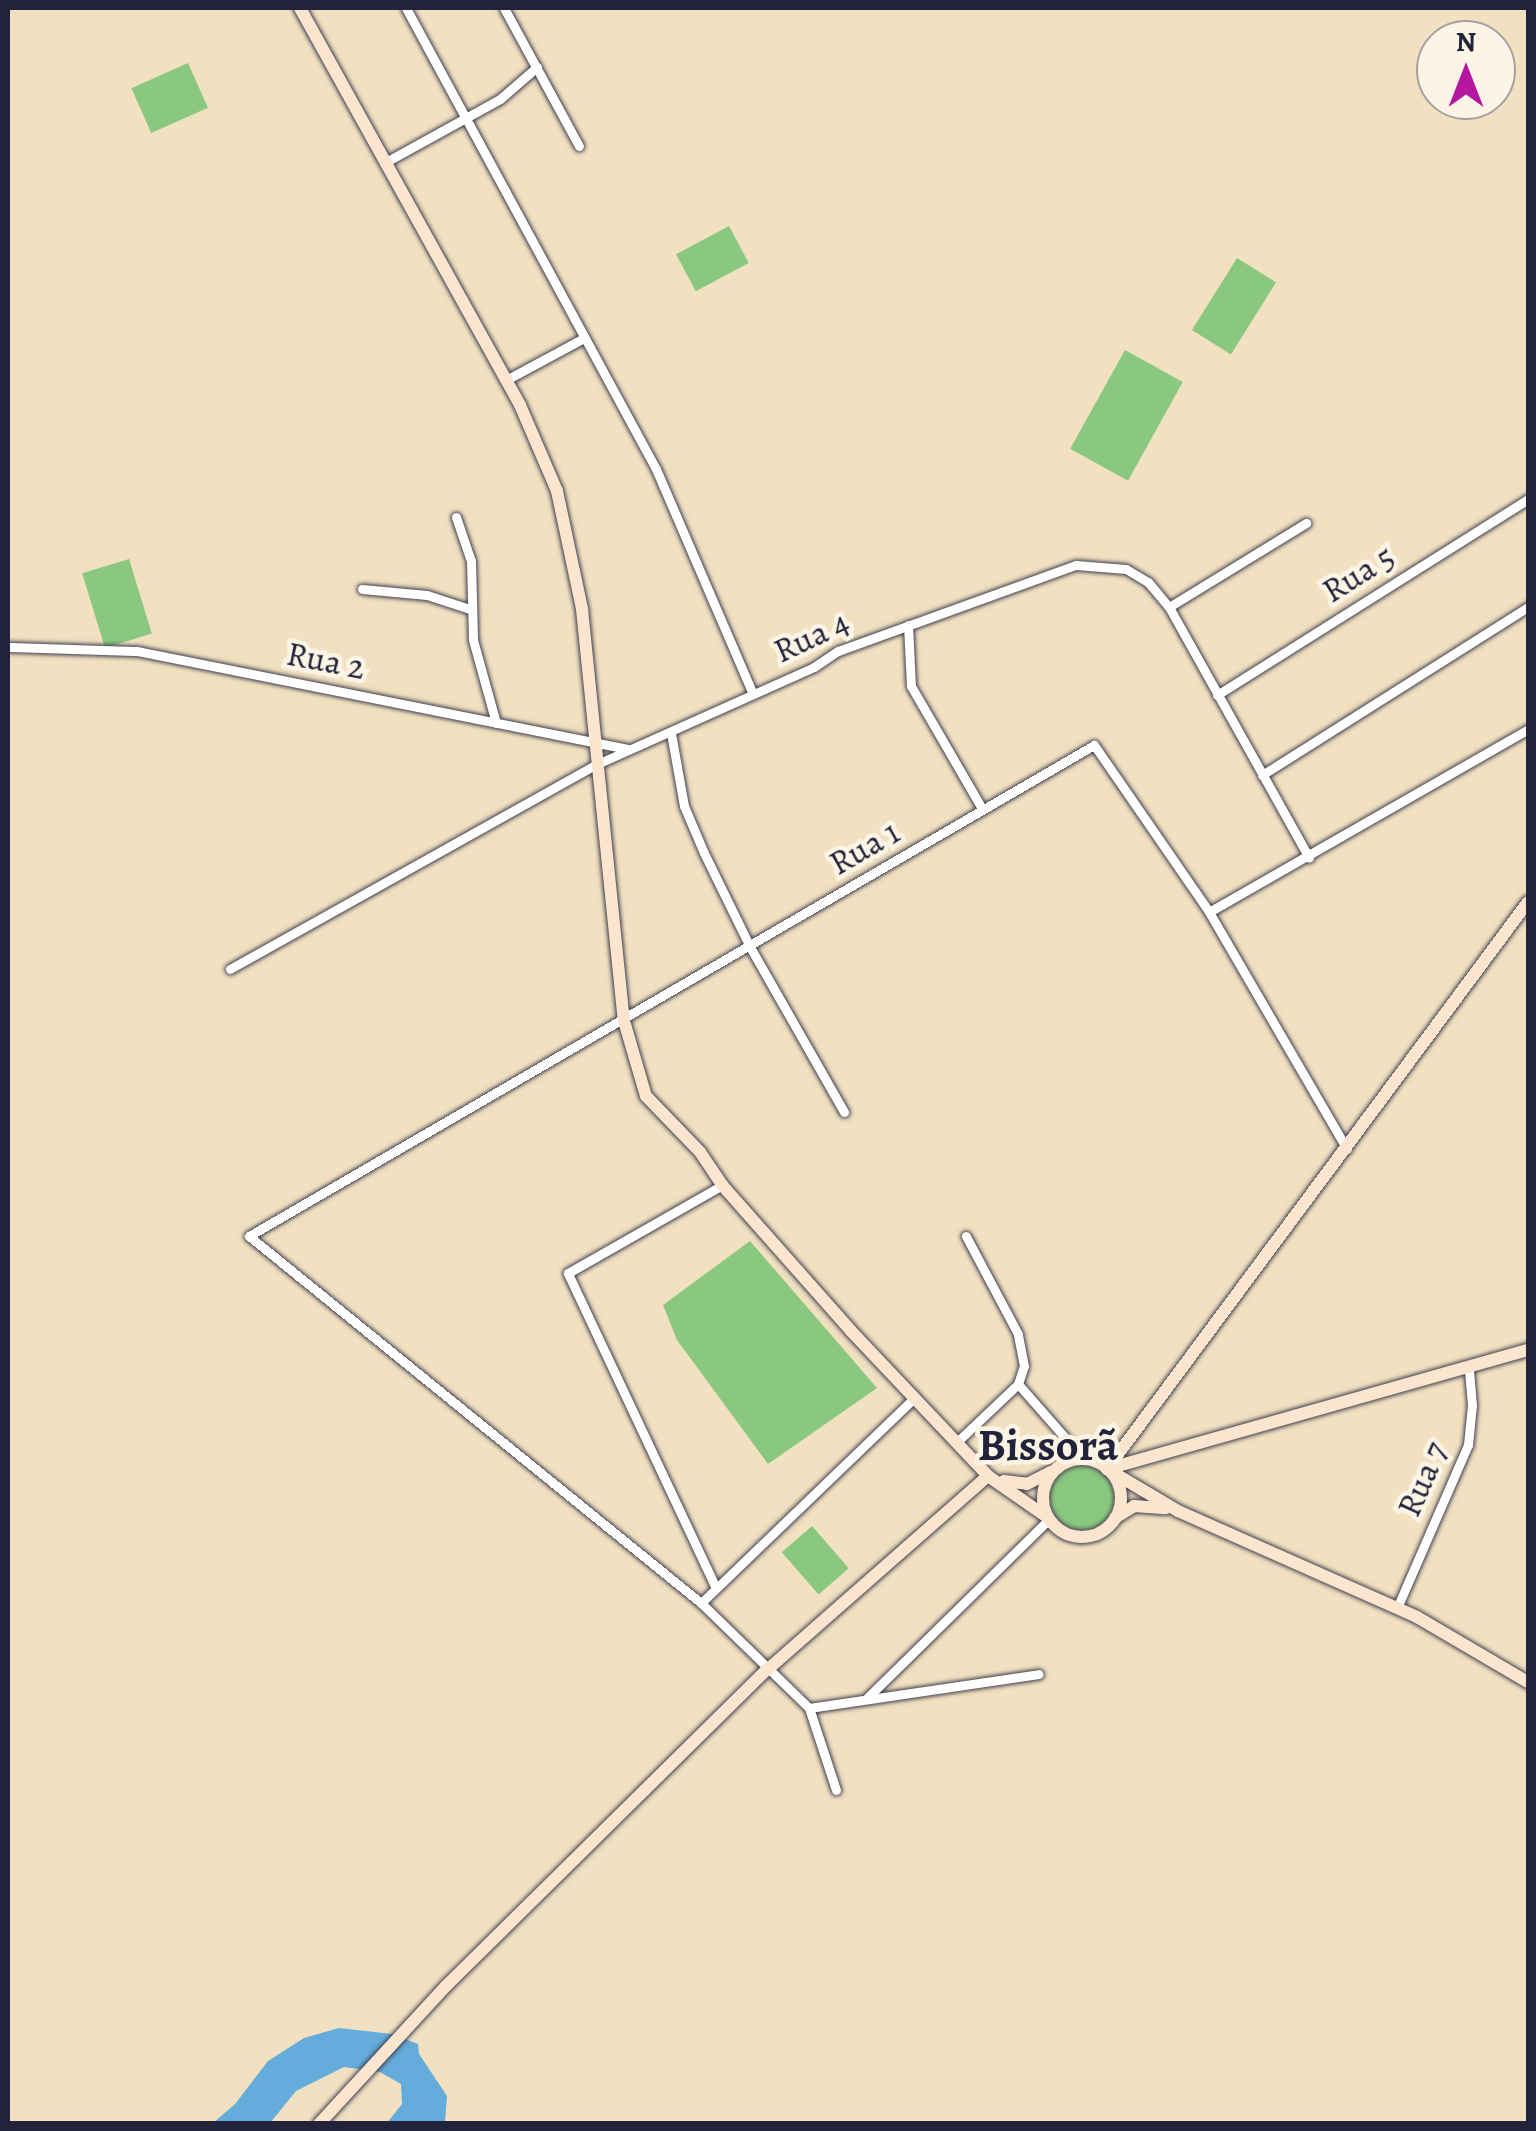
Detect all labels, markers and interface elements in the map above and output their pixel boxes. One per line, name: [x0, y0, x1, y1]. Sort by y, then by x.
north arrow: [1416, 20, 1516, 120]
text: N: [1456, 23, 1476, 61]
street label: Rua 5: [1314, 535, 1402, 611]
street label: Rua 4: [767, 600, 855, 672]
street label: Rua 2: [283, 632, 369, 688]
street label: Rua 1: [821, 810, 907, 884]
district label: Bissorã: [978, 1419, 1118, 1473]
street label: Rua 7: [1387, 1435, 1457, 1523]

